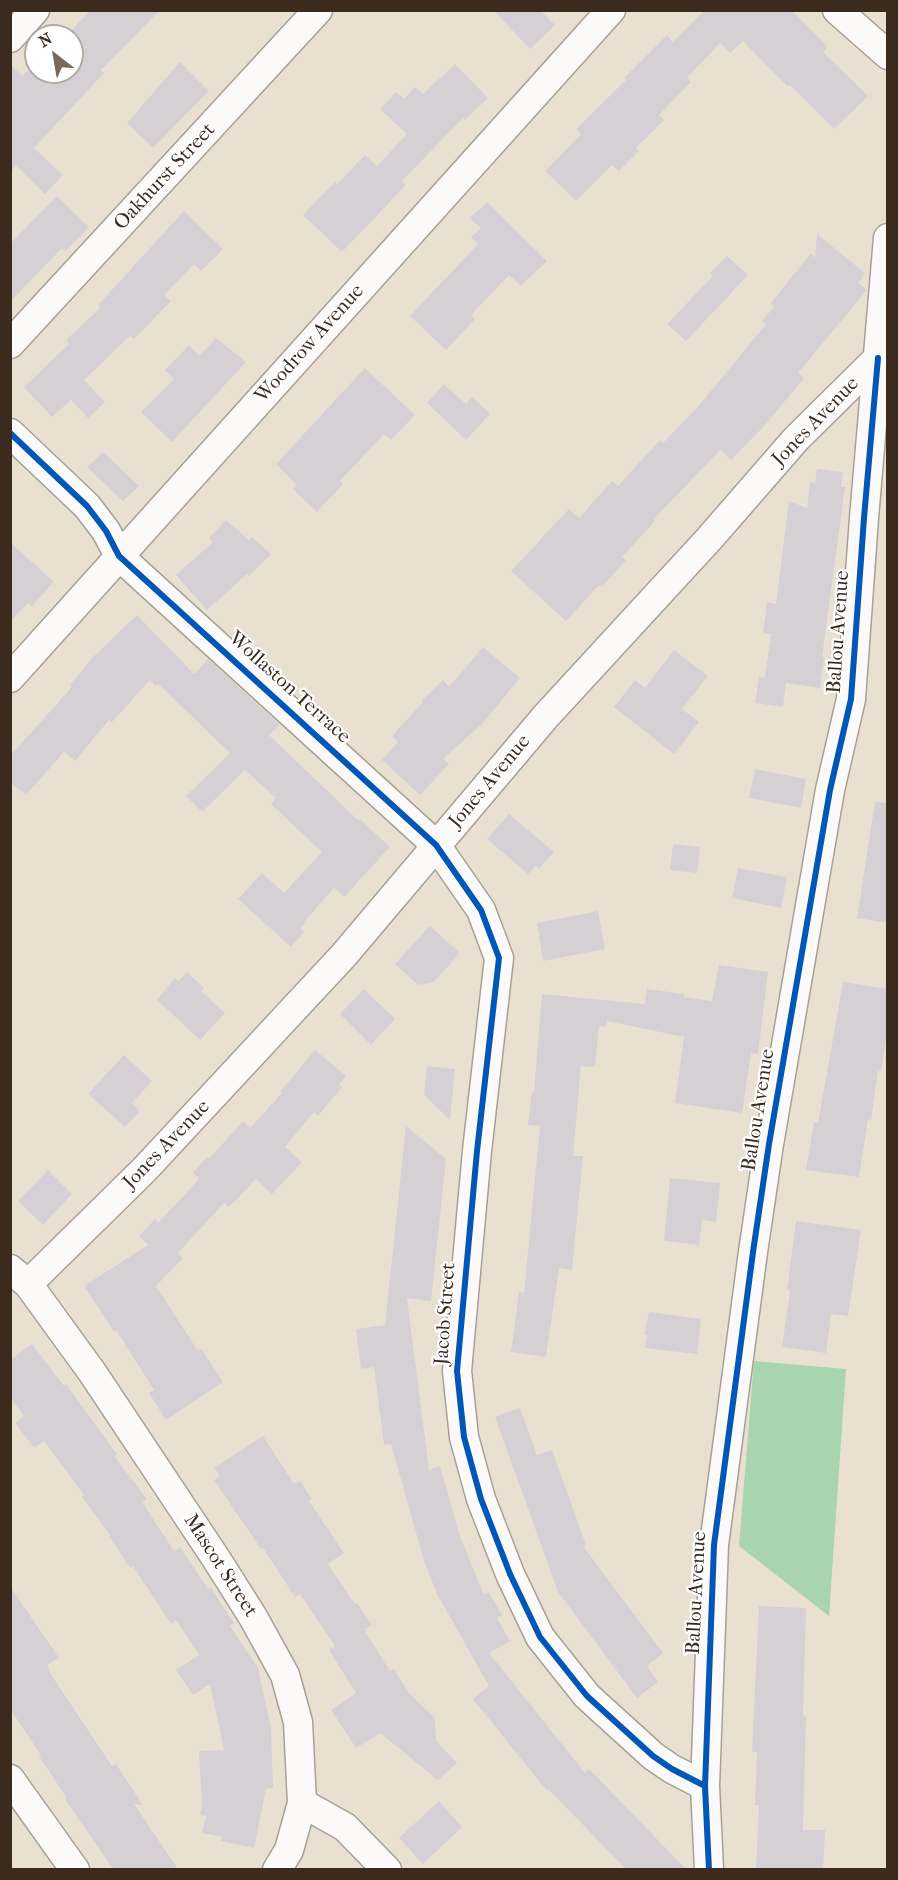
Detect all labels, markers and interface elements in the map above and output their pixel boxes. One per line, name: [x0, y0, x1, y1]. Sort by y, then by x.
north arrow: [24, 24, 84, 84]
text: N: [35, 29, 56, 51]
street label: Oakhurst Street: [109, 118, 221, 236]
street label: Woodrow Avenue: [250, 280, 370, 408]
street label: Jones Avenue: [768, 372, 864, 472]
street label: Ballou Avenue: [823, 570, 855, 694]
street label: Wollaston Terrace: [223, 627, 355, 749]
street label: Jones Avenue: [444, 730, 536, 834]
street label: Ballou Avenue: [738, 1047, 780, 1173]
street label: Jones Avenue: [119, 1095, 215, 1195]
street label: Jacob Street: [430, 1262, 462, 1366]
street label: Mascot Street: [178, 1510, 262, 1622]
street label: Ballou Avenue: [682, 1531, 712, 1655]

